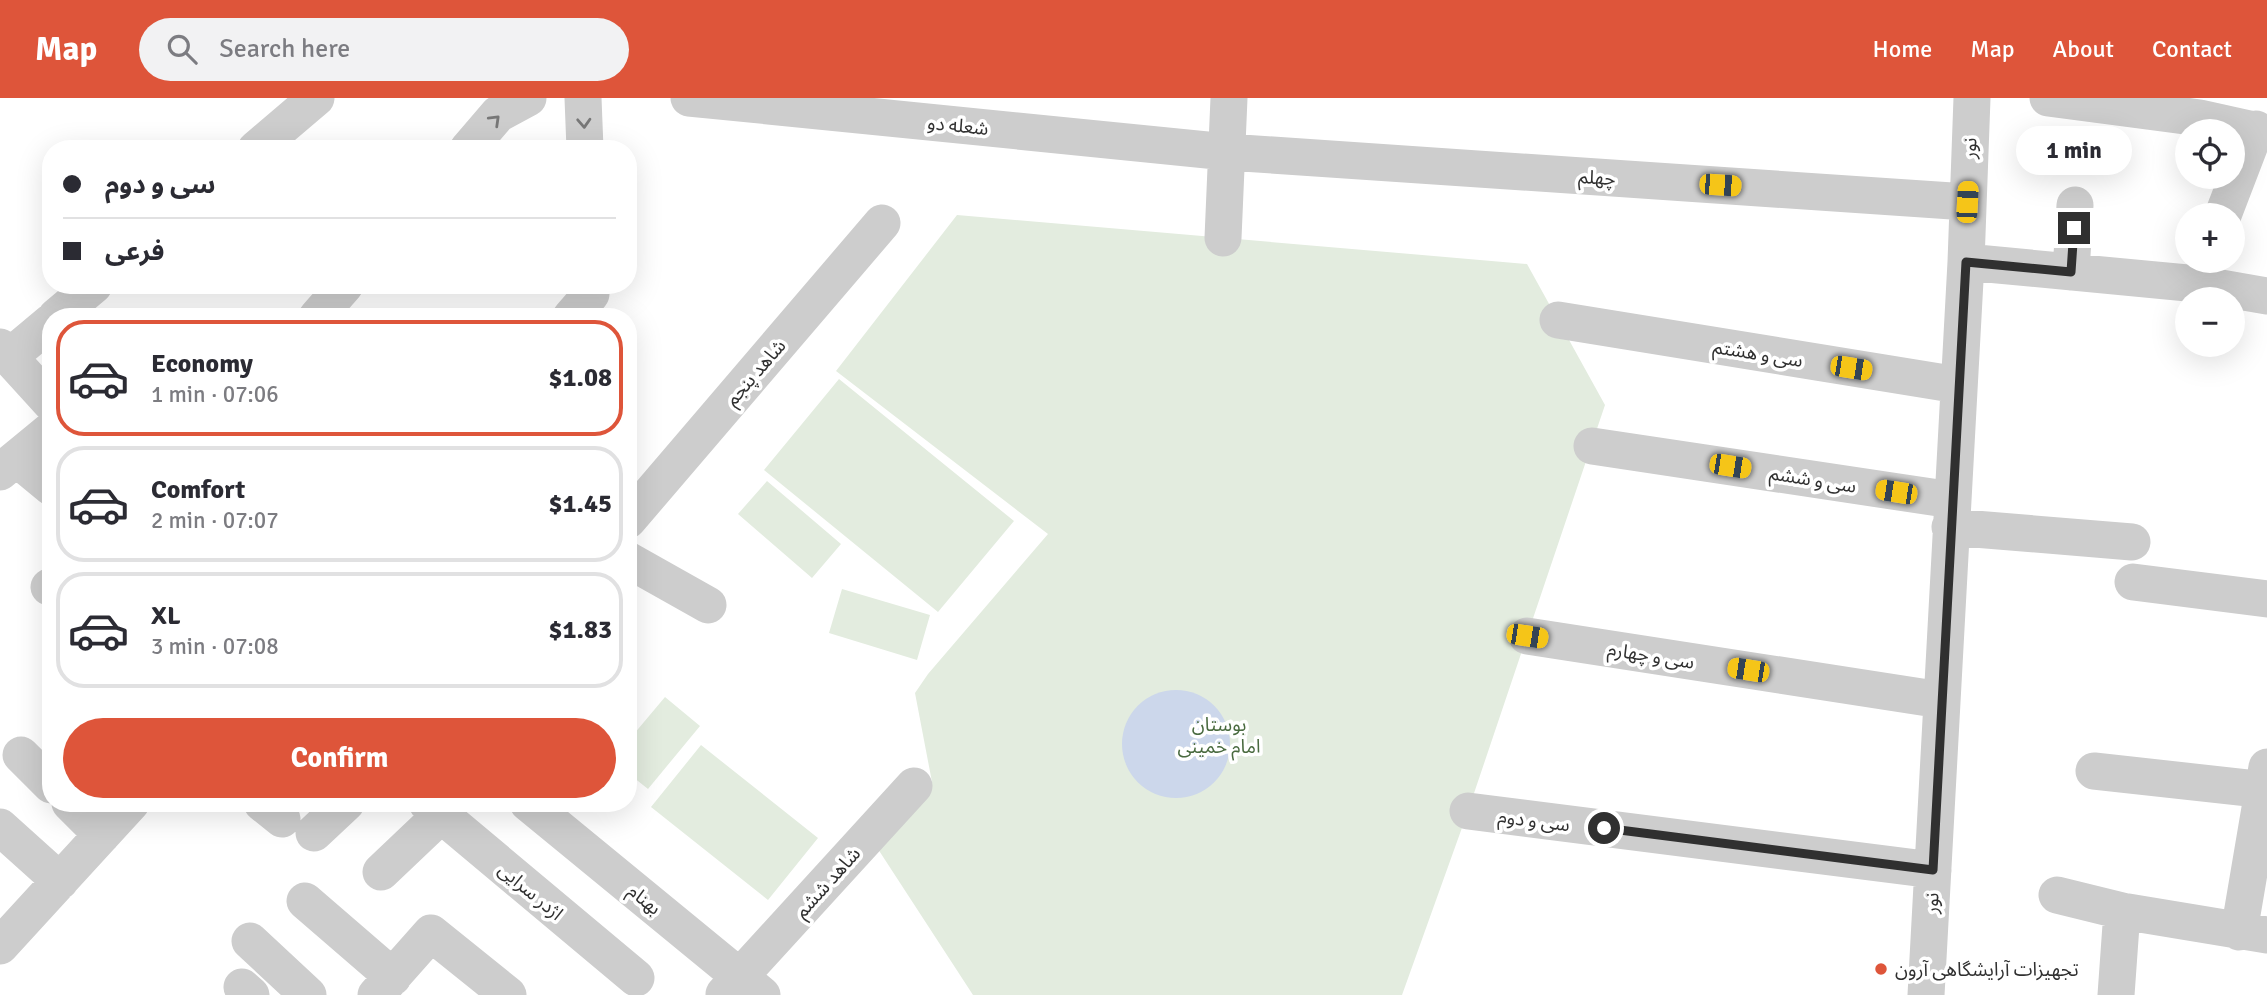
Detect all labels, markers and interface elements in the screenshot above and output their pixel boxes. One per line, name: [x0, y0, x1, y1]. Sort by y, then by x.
search box: [139, 18, 629, 81]
text: Map: [35, 29, 97, 70]
icon: search: [163, 30, 201, 68]
text: Search here: [219, 33, 350, 65]
text: Home: [1872, 34, 1932, 64]
text: Map: [1970, 34, 2015, 64]
text: About: [2053, 34, 2114, 64]
text: Contact: [2152, 34, 2232, 64]
street label: شعله دو: [926, 111, 990, 141]
one-way arrow: [487, 115, 500, 128]
one-way arrow: [576, 118, 591, 129]
map controls: [2175, 119, 2245, 357]
button: locate: [2175, 119, 2245, 189]
callout: 1 min: [2016, 127, 2132, 176]
text: 1 min: [2046, 136, 2102, 165]
street label: نور: [1957, 137, 1983, 160]
street label: چهلم: [1577, 165, 1616, 193]
text: سی و دوم: [105, 169, 216, 201]
car: [1699, 173, 1742, 197]
car: [1956, 180, 1979, 224]
button: +: [2175, 203, 2245, 273]
route end: [2058, 212, 2090, 244]
text: فرعی: [105, 236, 164, 268]
button: −: [2175, 287, 2245, 357]
street label: شاهد پنجم: [720, 334, 793, 412]
street label: سی و هشتم: [1711, 335, 1804, 375]
icon: car: [67, 347, 130, 410]
text: Economy: [151, 348, 253, 380]
car: [1829, 354, 1874, 382]
text: $1.08: [548, 362, 612, 394]
text: 1 min · 07:06: [151, 380, 279, 409]
car: [1708, 452, 1753, 480]
street label: سی و ششم: [1767, 461, 1858, 501]
icon: car: [67, 473, 130, 536]
text: Comfort: [151, 474, 245, 506]
car: [1874, 478, 1919, 506]
text: $1.45: [548, 488, 612, 520]
text: 2 min · 07:07: [151, 506, 279, 535]
icon: car: [67, 599, 130, 662]
text: XL: [151, 600, 181, 632]
text: $1.83: [548, 614, 612, 646]
car: [1505, 622, 1550, 650]
text: 3 min · 07:08: [151, 632, 279, 661]
street label: سی و چهارم: [1605, 637, 1696, 677]
car: [1726, 656, 1771, 684]
park label: بوستان امام خمینی: [1177, 713, 1261, 761]
button: Confirm: [63, 718, 616, 798]
street label: سی و دوم: [1496, 805, 1571, 839]
route start: [1588, 812, 1620, 844]
street label: شاهد ششم: [790, 842, 867, 924]
street label: اژدر سرایی: [493, 858, 568, 926]
street label: بهنام: [622, 879, 666, 922]
street label: نور: [1919, 892, 1945, 915]
place label: تجهیزات آرایشگاهی آرون: [1895, 958, 2079, 982]
marker: تجهیزات آرایشگاهی آرون: [1873, 961, 1889, 977]

